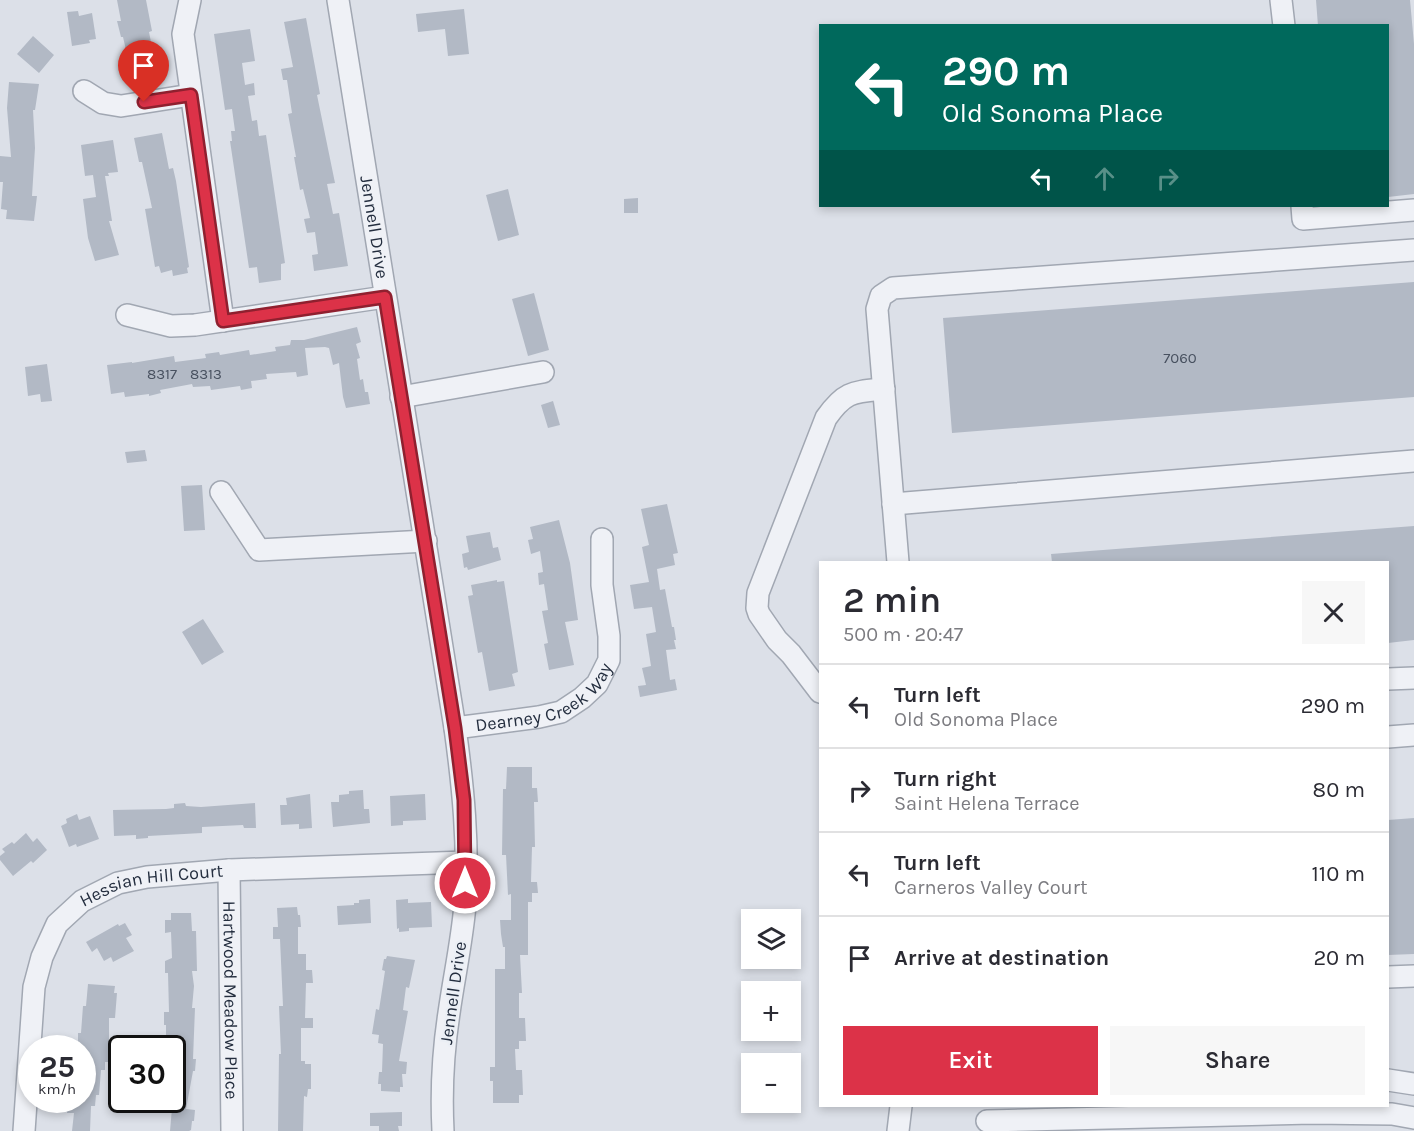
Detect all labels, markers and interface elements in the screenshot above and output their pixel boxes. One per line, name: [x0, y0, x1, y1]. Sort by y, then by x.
pin: [118, 40, 169, 102]
text: 290 m: [942, 46, 1070, 96]
icon: left: [843, 48, 921, 126]
icon: arrive: [127, 49, 160, 82]
text: Old Sonoma Place: [942, 97, 1163, 129]
icon: left: [1025, 162, 1058, 195]
icon: ahead: [1088, 162, 1121, 195]
icon: right: [1151, 162, 1184, 195]
street label: Jennell Drive: [355, 174, 394, 280]
house number: 7060: [1163, 349, 1197, 367]
house number: 8317: [147, 365, 177, 383]
house number: 8313: [190, 365, 222, 383]
text: 2 min: [843, 579, 941, 621]
button: close: [1302, 581, 1365, 644]
text: 500 m · 20:47: [843, 623, 963, 646]
street label: Dearney Creek Way: [474, 659, 617, 736]
text: Turn left: [894, 682, 981, 708]
icon: left: [843, 690, 876, 723]
text: 290 m: [1301, 693, 1365, 719]
text: Old Sonoma Place: [894, 708, 1058, 731]
text: Turn right: [894, 766, 997, 792]
icon: right: [843, 774, 876, 807]
text: 80 m: [1313, 777, 1365, 803]
text: Saint Helena Terrace: [894, 792, 1080, 815]
text: Turn left: [894, 850, 981, 876]
position arrow: [433, 851, 497, 915]
icon: left: [843, 858, 876, 891]
street label: Hessian Hill Court: [76, 860, 224, 911]
text: 110 m: [1312, 861, 1365, 887]
text: Carneros Valley Court: [894, 876, 1087, 899]
street label: Hartwood Meadow Place: [218, 901, 243, 1099]
map controls: [741, 909, 801, 1113]
button: layers: [741, 909, 801, 969]
street label: Jennell Drive: [435, 940, 471, 1046]
icon: arrive: [843, 942, 876, 975]
text: Arrive at destination: [894, 945, 1109, 971]
text: 20 m: [1313, 945, 1365, 971]
button: +: [741, 981, 801, 1041]
button: Exit: [843, 1026, 1098, 1095]
button: Share: [1110, 1026, 1365, 1095]
speed limit sign: 30: [108, 1035, 186, 1113]
text: 25: [39, 1049, 75, 1085]
button: −: [741, 1053, 801, 1113]
text: km/h: [38, 1080, 76, 1098]

